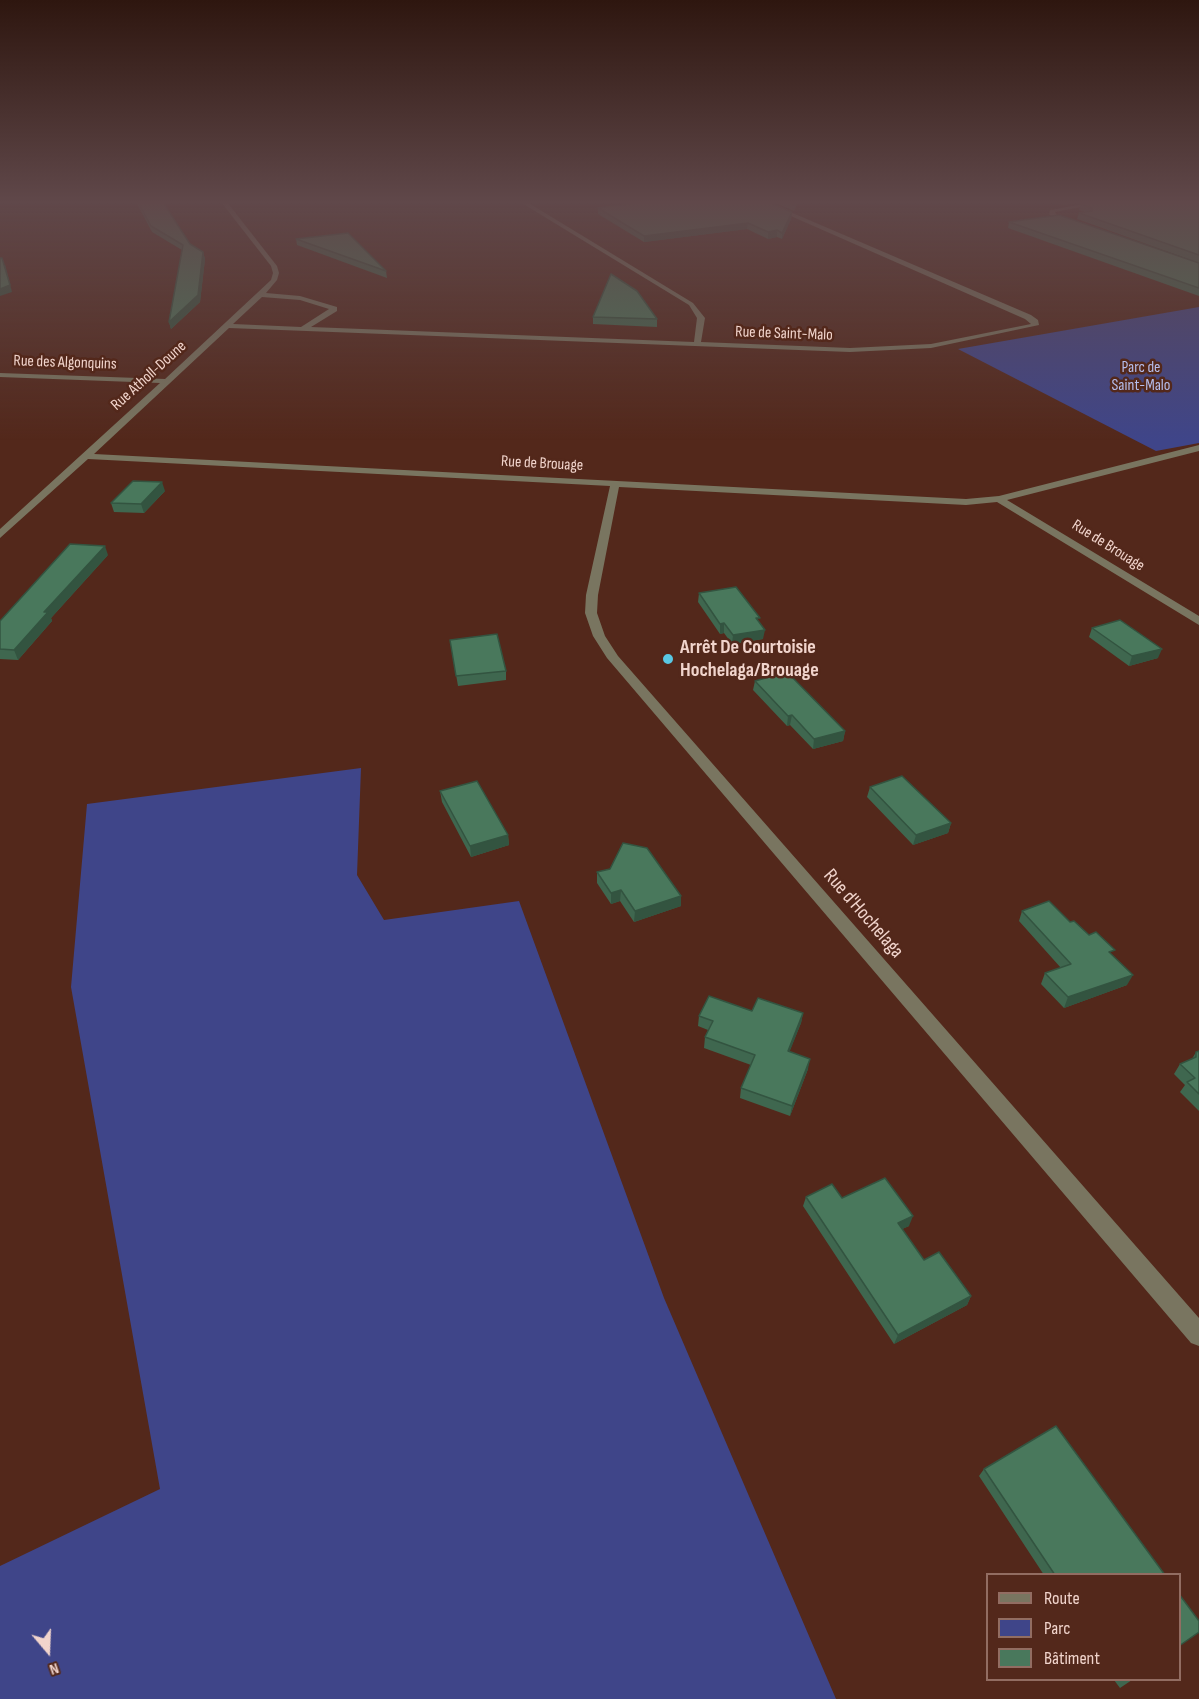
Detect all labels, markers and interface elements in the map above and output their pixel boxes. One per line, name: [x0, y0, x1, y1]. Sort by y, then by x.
street label: Rue de Saint-Malo: [735, 323, 833, 345]
street label: Rue Atholl-Doune: [107, 337, 191, 415]
street label: Rue des Algonquins: [13, 352, 117, 374]
park label: Parc de Saint-Malo: [1112, 358, 1170, 396]
street label: Rue de Brouage: [500, 452, 584, 476]
street label: Rue de Brouage: [1068, 516, 1148, 576]
place label: Arrêt De Courtoisie Hochelaga/Brouage: [680, 636, 819, 683]
marker: Arrêt De Courtoisie Hochelaga/Brouage: [661, 652, 675, 666]
street label: Rue d'Hochelaga: [818, 865, 908, 963]
legend: [986, 1573, 1181, 1681]
text: Route: [1044, 1588, 1080, 1609]
text: Parc: [1044, 1618, 1070, 1639]
north arrow: [18, 1621, 78, 1681]
text: Bâtiment: [1044, 1648, 1100, 1669]
text: N: [47, 1658, 61, 1679]

